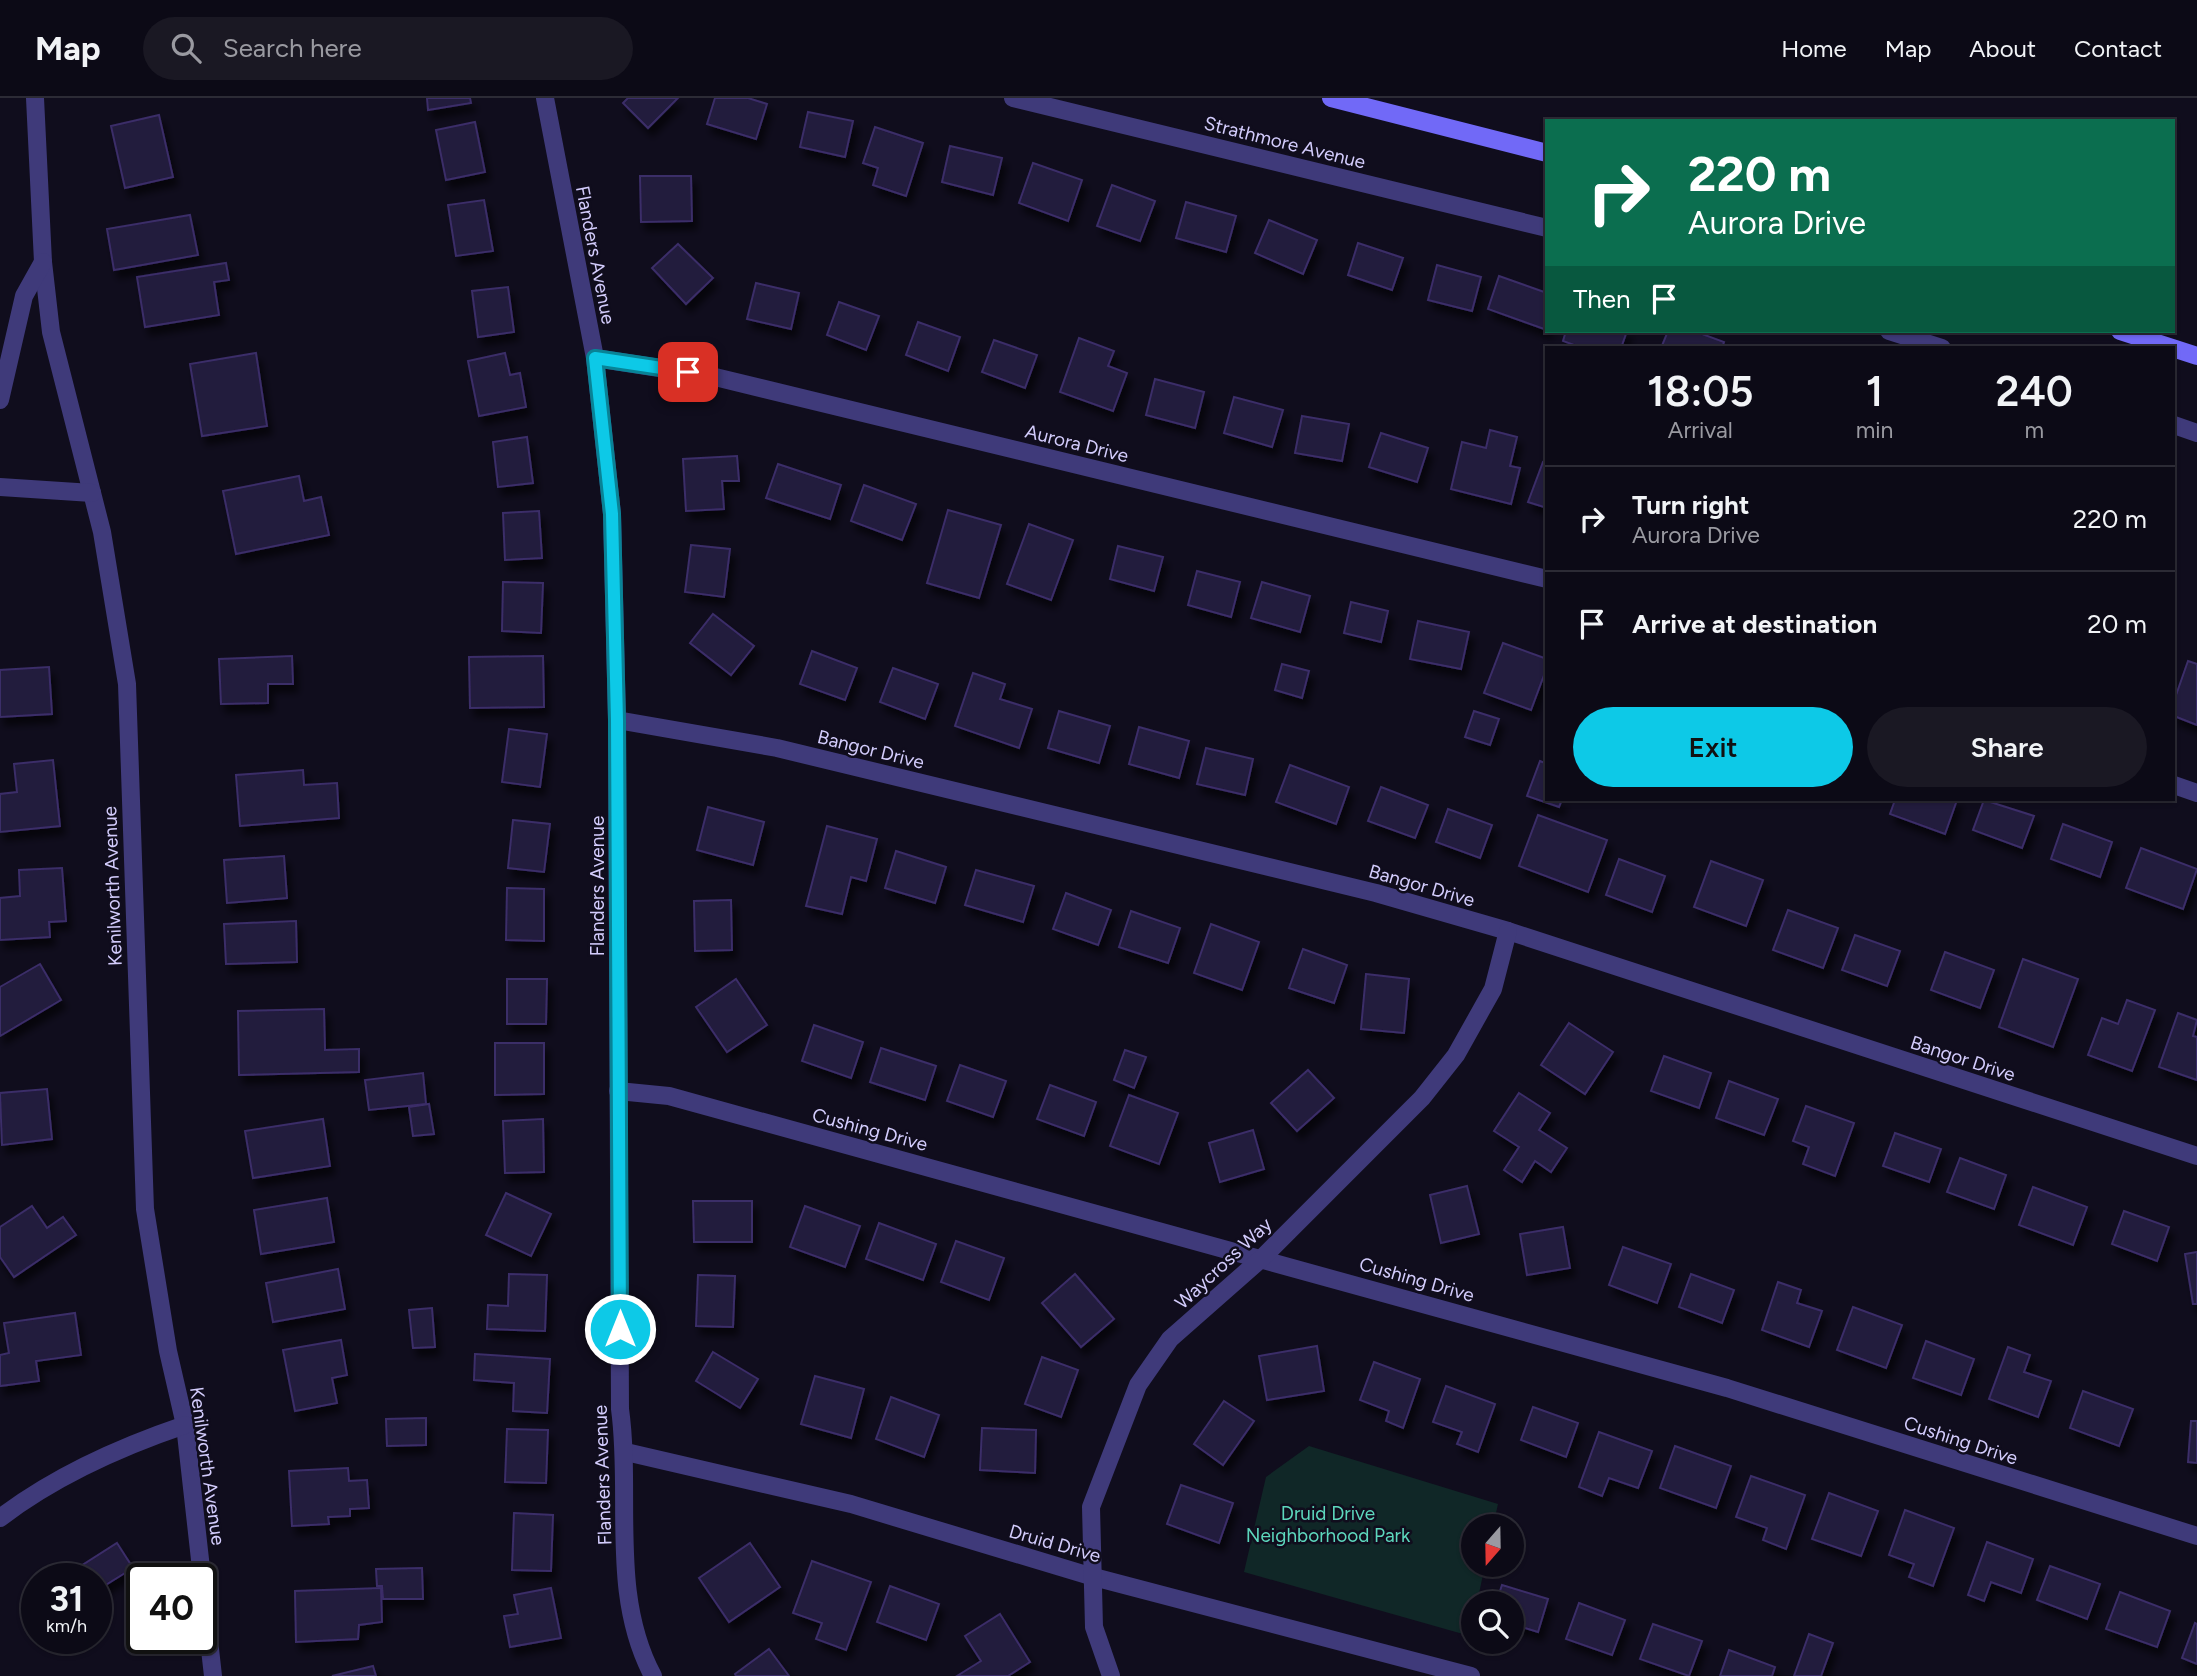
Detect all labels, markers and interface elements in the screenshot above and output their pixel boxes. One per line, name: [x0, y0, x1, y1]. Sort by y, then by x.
search box: [143, 17, 633, 80]
text: Map: [35, 29, 101, 68]
icon: search: [167, 29, 205, 67]
text: Search here: [223, 32, 362, 64]
text: Home: [1781, 34, 1847, 63]
text: Map: [1885, 34, 1931, 63]
text: About: [1969, 34, 2036, 63]
text: Contact: [2074, 34, 2162, 63]
street label: Strathmore Avenue: [1202, 111, 1368, 174]
text: 220 m: [1688, 144, 1831, 203]
icon: right: [1573, 147, 1664, 238]
street label: Flanders Avenue: [571, 184, 620, 326]
text: Aurora Drive: [1688, 204, 1866, 242]
icon: arrive: [1645, 280, 1683, 318]
text: Then: [1573, 283, 1631, 315]
pin: [658, 342, 718, 402]
icon: arrive: [669, 353, 707, 391]
text: 18:05: [1647, 366, 1754, 417]
text: 1: [1866, 366, 1883, 417]
text: 240: [1995, 366, 2073, 417]
text: Arrival: [1668, 416, 1733, 444]
text: min: [1856, 416, 1893, 444]
text: m: [2024, 416, 2044, 444]
street label: Aurora Drive: [1023, 420, 1131, 467]
text: Turn right: [1632, 489, 1749, 521]
icon: right: [1573, 500, 1611, 538]
text: 220 m: [2073, 503, 2147, 535]
text: Aurora Drive: [1632, 521, 1760, 549]
icon: arrive: [1573, 605, 1611, 643]
text: Arrive at destination: [1632, 608, 1877, 640]
text: 20 m: [2087, 608, 2147, 640]
button: Exit: [1573, 707, 1853, 787]
button: Share: [1867, 707, 2147, 787]
street label: Bangor Drive: [815, 725, 927, 774]
street label: Kenilworth Avenue: [98, 806, 127, 966]
street label: Flanders Avenue: [586, 816, 609, 956]
street label: Bangor Drive: [1366, 859, 1477, 912]
street label: Bangor Drive: [1907, 1031, 2018, 1086]
street label: Cushing Drive: [810, 1103, 930, 1156]
street label: Waycross Way: [1170, 1213, 1276, 1314]
street label: Cushing Drive: [1357, 1252, 1477, 1307]
position arrow: [583, 1292, 657, 1366]
street label: Kenilworth Avenue: [185, 1385, 230, 1547]
street label: Flanders Avenue: [589, 1404, 616, 1546]
street label: Cushing Drive: [1901, 1411, 2021, 1470]
park label: Druid Drive Neighborhood Park: [1246, 1502, 1411, 1547]
north arrow: [1461, 1514, 1524, 1577]
map controls: [1461, 1514, 1524, 1654]
street label: Druid Drive: [1006, 1519, 1103, 1568]
speed limit sign: 40: [126, 1563, 217, 1654]
text: 31: [49, 1578, 84, 1620]
button: search: [1461, 1591, 1524, 1654]
text: km/h: [46, 1615, 87, 1637]

